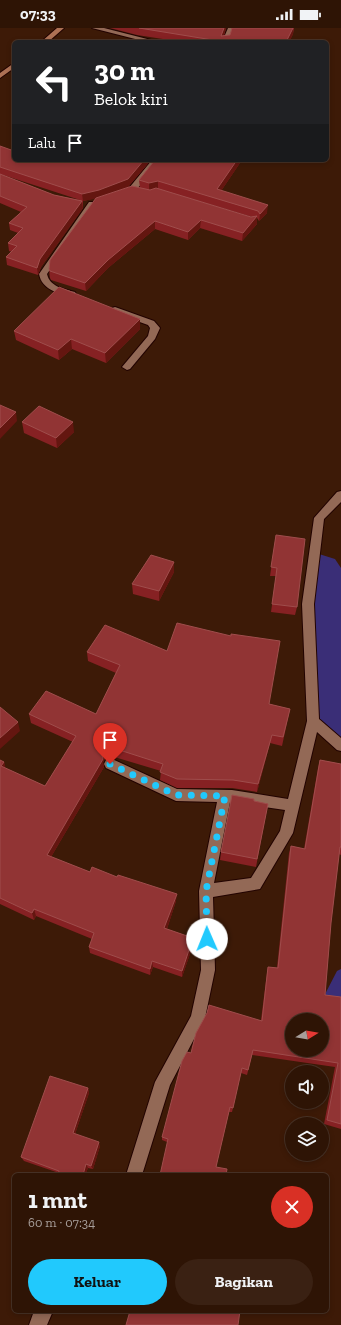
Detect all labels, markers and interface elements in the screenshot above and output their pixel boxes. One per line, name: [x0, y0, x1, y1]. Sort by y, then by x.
text: 07:33: [20, 5, 56, 23]
text: 30 m: [94, 54, 155, 87]
icon: left: [28, 56, 80, 108]
text: Belok kiri: [94, 88, 168, 110]
icon: arrive: [64, 132, 86, 154]
text: Lalu: [28, 134, 56, 152]
pin: [93, 723, 127, 764]
icon: arrive: [99, 729, 121, 751]
position arrow: [186, 918, 228, 960]
north arrow: [285, 1013, 329, 1057]
map controls: [285, 1013, 329, 1161]
button: sound: [285, 1065, 329, 1109]
button: layers: [285, 1117, 329, 1161]
text: 1 mnt: [28, 1185, 87, 1214]
button: close: [271, 1186, 313, 1228]
text: 60 m · 07:34: [28, 1215, 95, 1230]
button: Keluar: [28, 1259, 167, 1305]
button: Bagikan: [175, 1259, 313, 1305]

